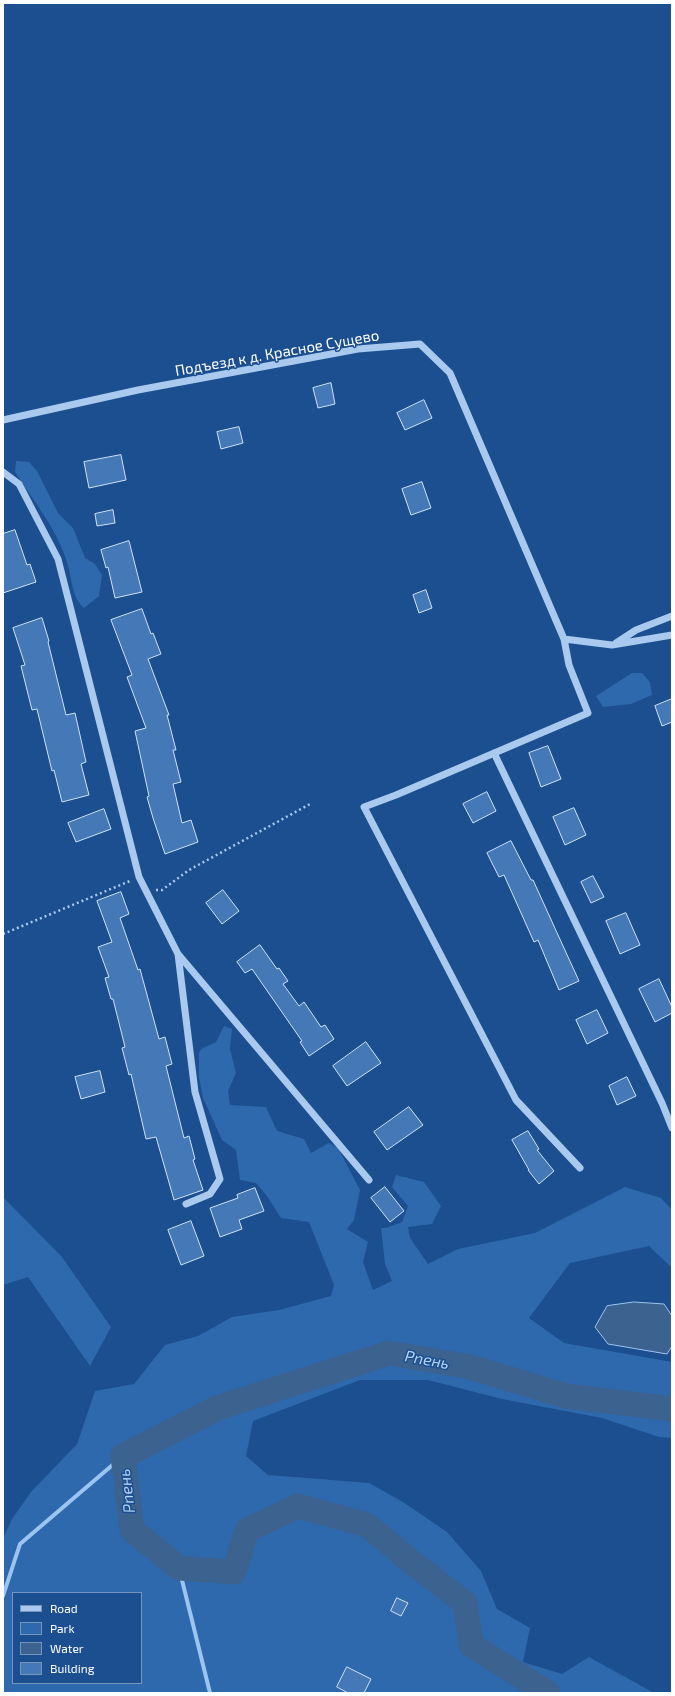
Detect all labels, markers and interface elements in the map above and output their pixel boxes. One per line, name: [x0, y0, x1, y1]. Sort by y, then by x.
street label: Подъезд к д. Красное Сущево: [173, 326, 381, 380]
water label: Рпень: [403, 1347, 451, 1373]
water label: Рпень: [115, 1468, 139, 1514]
legend: [12, 1592, 142, 1684]
text: Road: [50, 1601, 78, 1615]
text: Park: [50, 1621, 75, 1635]
text: Water: [50, 1641, 84, 1655]
text: Building: [50, 1661, 94, 1675]

